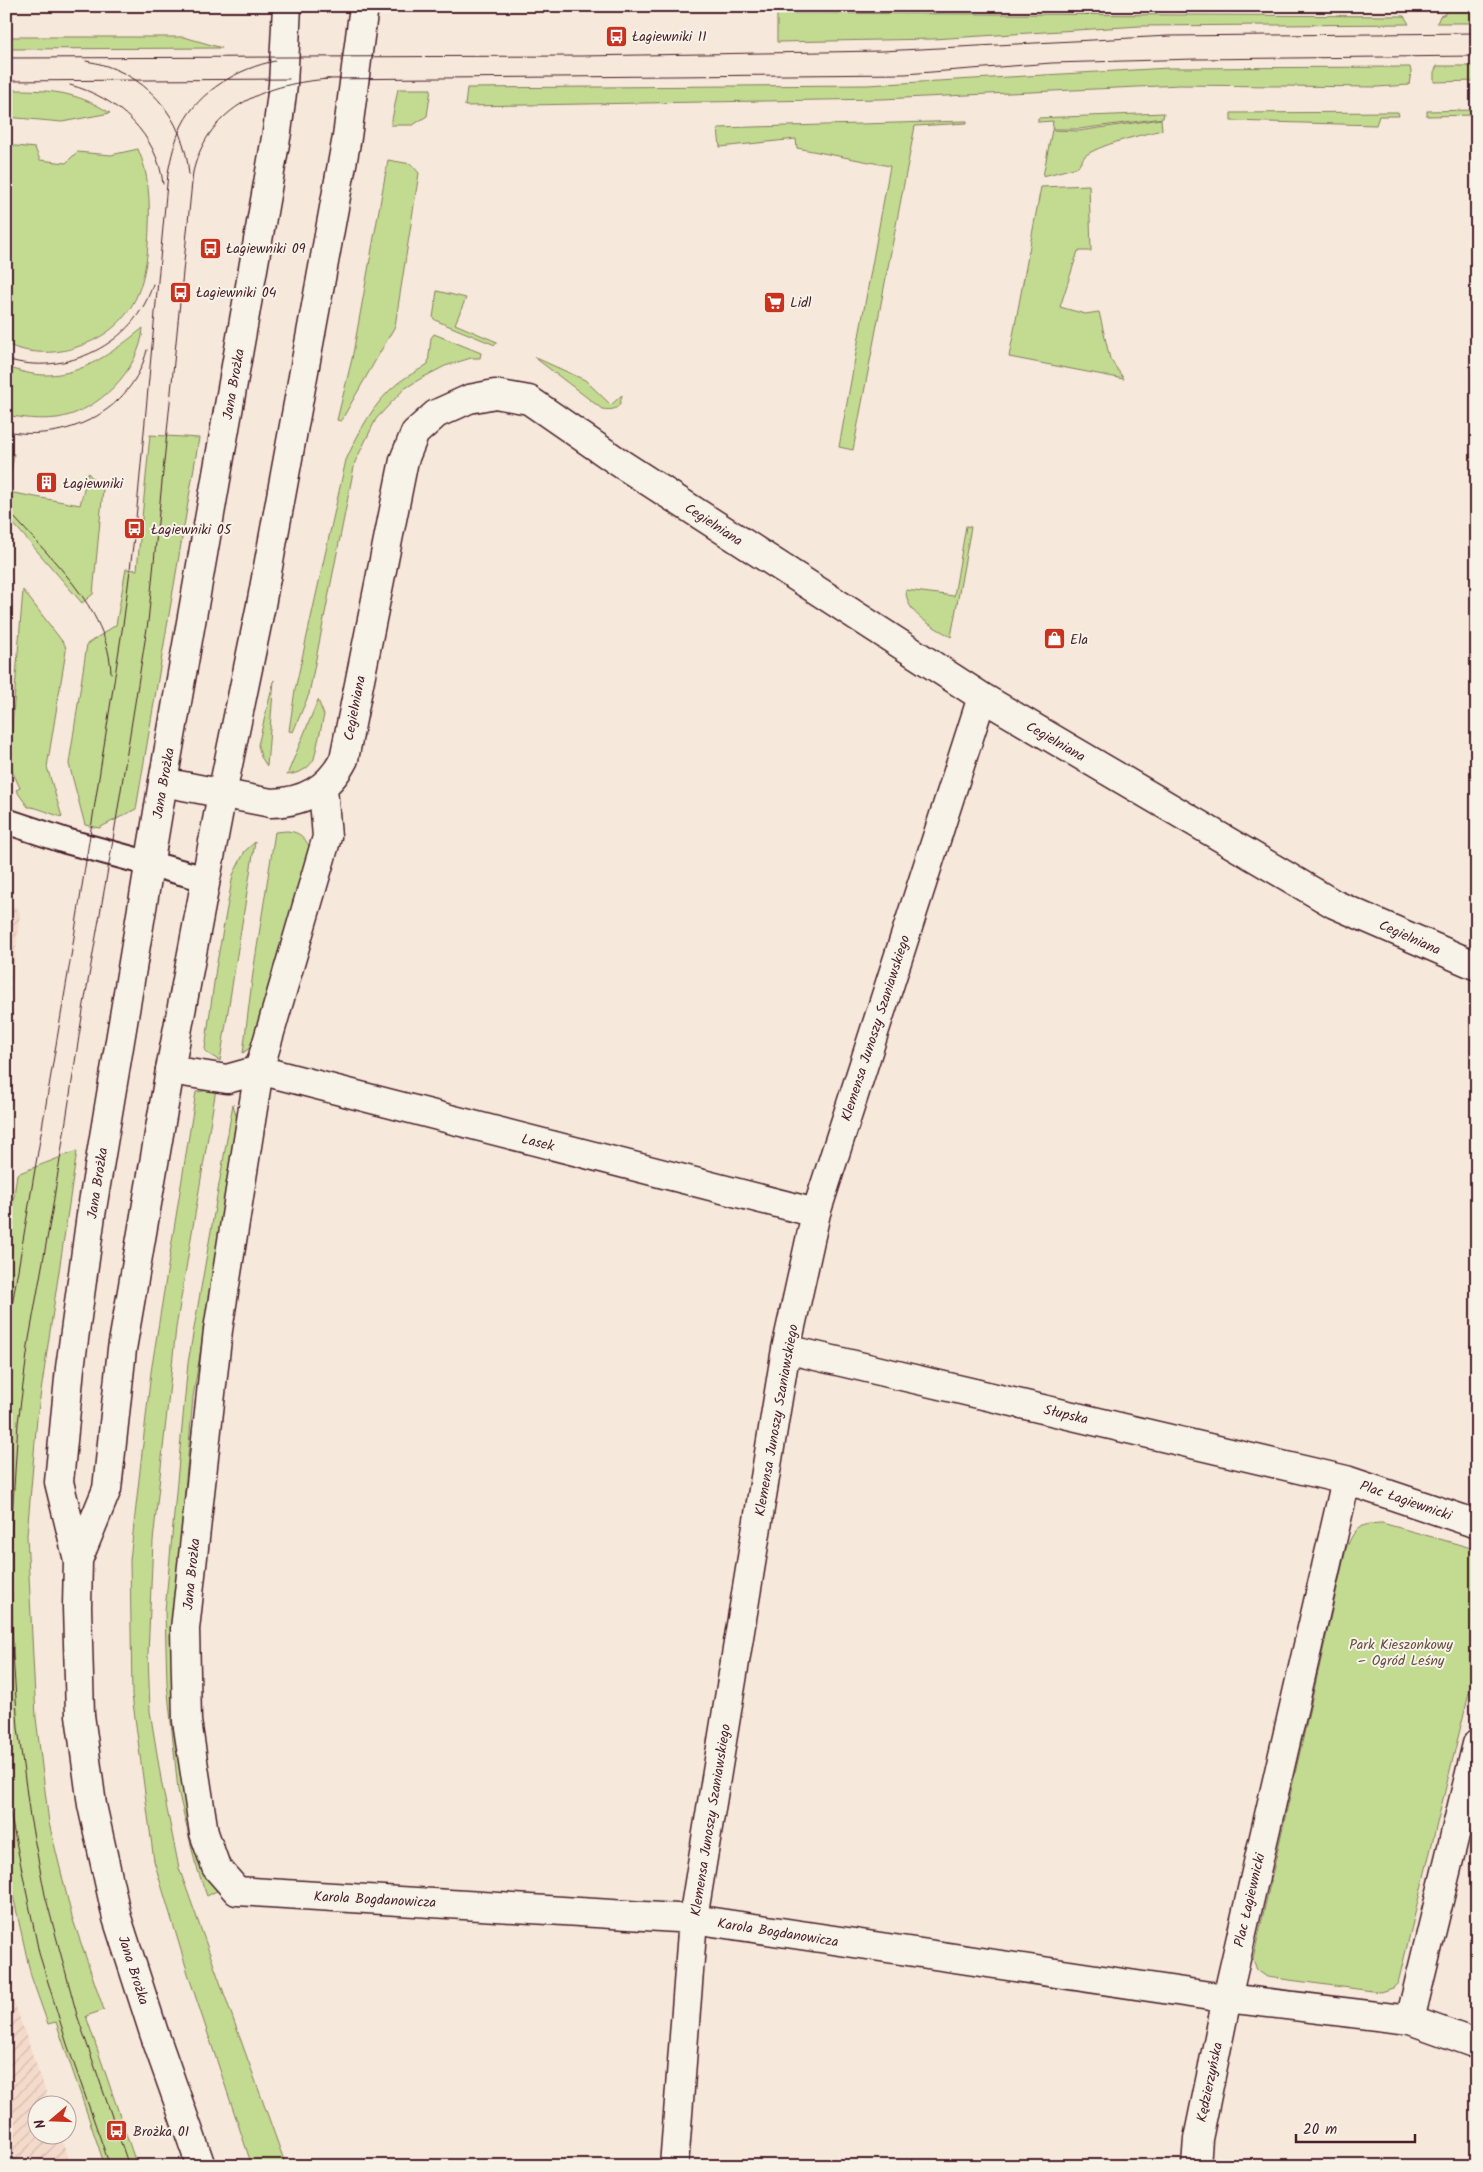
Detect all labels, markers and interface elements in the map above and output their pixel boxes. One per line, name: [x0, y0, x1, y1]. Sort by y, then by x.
bus stop icon: Łagiewniki 11: [604, 24, 628, 48]
place label: Łagiewniki 11: [632, 26, 707, 48]
bus stop icon: Łagiewniki 09: [198, 236, 222, 260]
place label: Łagiewniki 09: [226, 238, 306, 260]
bus stop icon: Łagiewniki 04: [168, 280, 192, 304]
place label: Łagiewniki 04: [196, 282, 277, 304]
supermarket icon: Lidl: [762, 290, 786, 314]
place label: Lidl: [790, 292, 812, 314]
street label: Jana Brożka: [217, 347, 251, 421]
building icon: Łagiewniki: [35, 471, 59, 495]
place label: Łagiewniki: [63, 473, 124, 495]
street label: Cegielniana: [680, 498, 747, 552]
bus stop icon: Łagiewniki 05: [123, 517, 147, 541]
place label: Łagiewniki 05: [151, 519, 233, 541]
shop icon: Ela: [1042, 627, 1066, 651]
place label: Ela: [1070, 629, 1088, 651]
street label: Cegielniana: [338, 674, 372, 743]
street label: Cegielniana: [1022, 716, 1089, 768]
street label: Jana Brożka: [147, 746, 181, 820]
street label: Cegielniana: [1375, 914, 1444, 961]
street label: Klemensa Junoszy Szaniawskiego: [835, 932, 916, 1124]
street label: Lasek: [519, 1128, 557, 1158]
street label: Jana Brożka: [82, 1146, 114, 1220]
street label: Klemensa Junoszy Szaniawskiego: [749, 1322, 805, 1518]
street label: Słupska: [1041, 1399, 1090, 1431]
street label: Plac Łagiewnicki: [1357, 1475, 1455, 1527]
street label: Jana Brożka: [177, 1537, 207, 1611]
park label: Park Kieszonkowy – Ogród Leśny: [1349, 1634, 1453, 1672]
street label: Klemensa Junoszy Szaniawskiego: [685, 1722, 737, 1918]
street label: Plac Łagiewnicki: [1228, 1850, 1272, 1949]
street label: Karola Bogdanowicza: [313, 1886, 437, 1914]
street label: Karola Bogdanowicza: [716, 1913, 840, 1953]
street label: Jana Brożka: [111, 1933, 155, 2008]
street label: Kędzierzyńska: [1191, 2040, 1229, 2124]
north arrow: [28, 2094, 78, 2144]
scale bar: [1296, 2112, 1414, 2144]
text: N: [29, 2116, 52, 2132]
text: 20 m: [1303, 2118, 1337, 2142]
bus stop icon: Brożka 01: [105, 2119, 129, 2143]
place label: Brożka 01: [133, 2121, 189, 2143]

